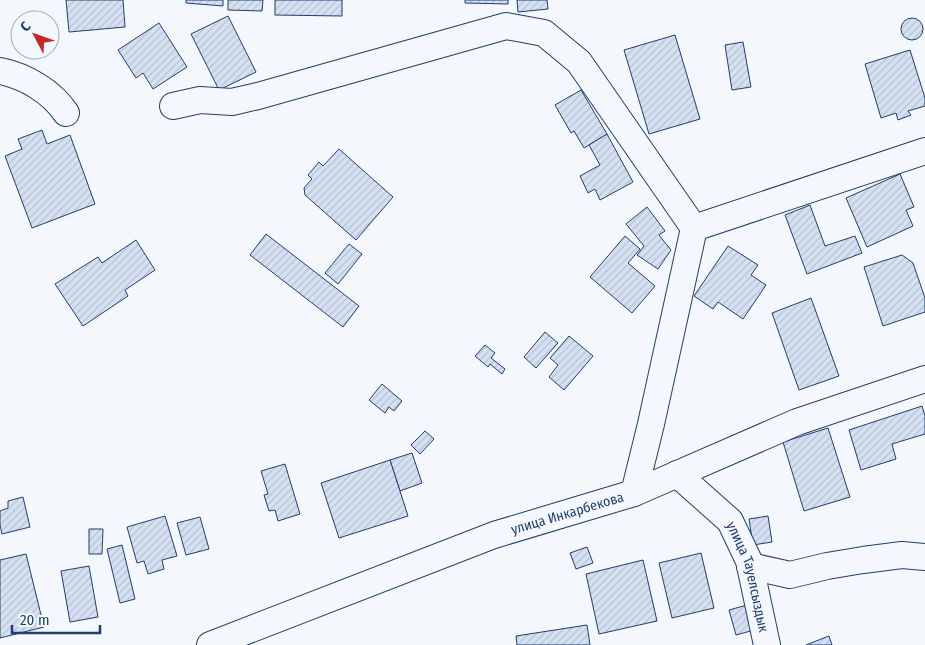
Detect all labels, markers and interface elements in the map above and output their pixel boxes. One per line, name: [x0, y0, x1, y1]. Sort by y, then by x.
north arrow: [10, 10, 60, 60]
text: С: [17, 18, 35, 35]
street label: улица Инкарбекова: [509, 489, 626, 538]
street label: улица Тауелсыздык: [722, 519, 772, 634]
scale bar: [12, 602, 100, 634]
text: 20 m: [20, 611, 50, 629]

